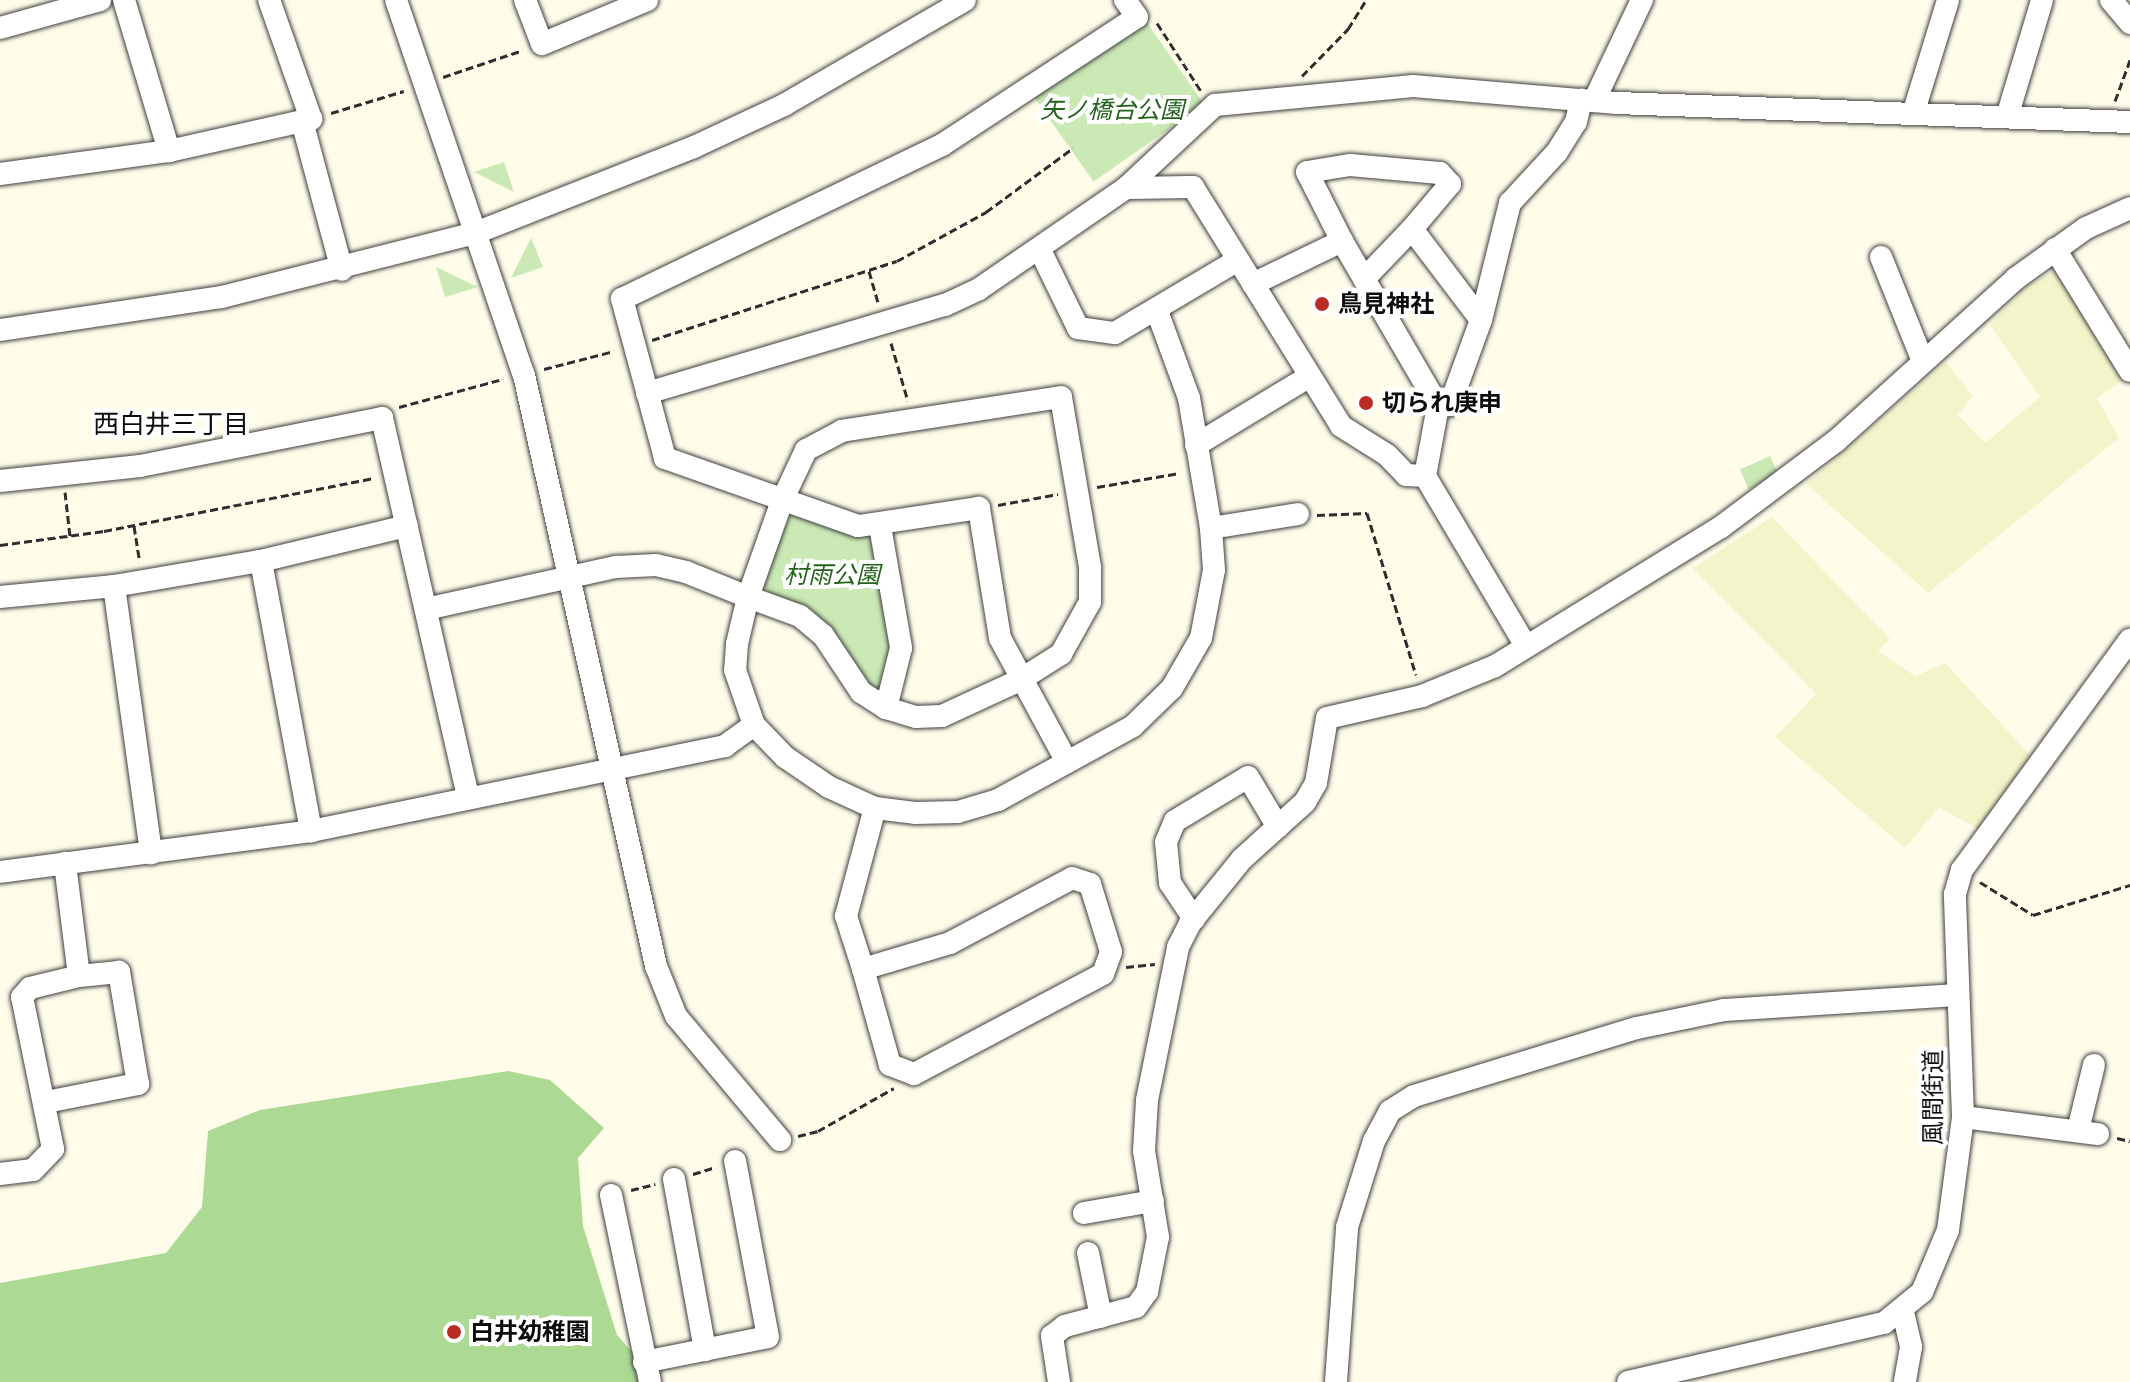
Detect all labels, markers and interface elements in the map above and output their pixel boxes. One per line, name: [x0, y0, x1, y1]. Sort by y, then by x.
park label: 矢ノ橋台公園: [1040, 96, 1184, 124]
place label: 鳥見神社: [1338, 290, 1434, 318]
marker: 鳥見神社: [1313, 295, 1331, 313]
place label: 切られ庚申: [1382, 389, 1502, 417]
marker: 切られ庚申: [1357, 394, 1375, 412]
district label: 西白井三丁目: [93, 408, 249, 440]
park label: 村雨公園: [784, 561, 880, 589]
street label: 風間街道: [1919, 1049, 1947, 1145]
place label: 白井幼稚園: [470, 1318, 590, 1346]
marker: 白井幼稚園: [445, 1323, 463, 1341]

